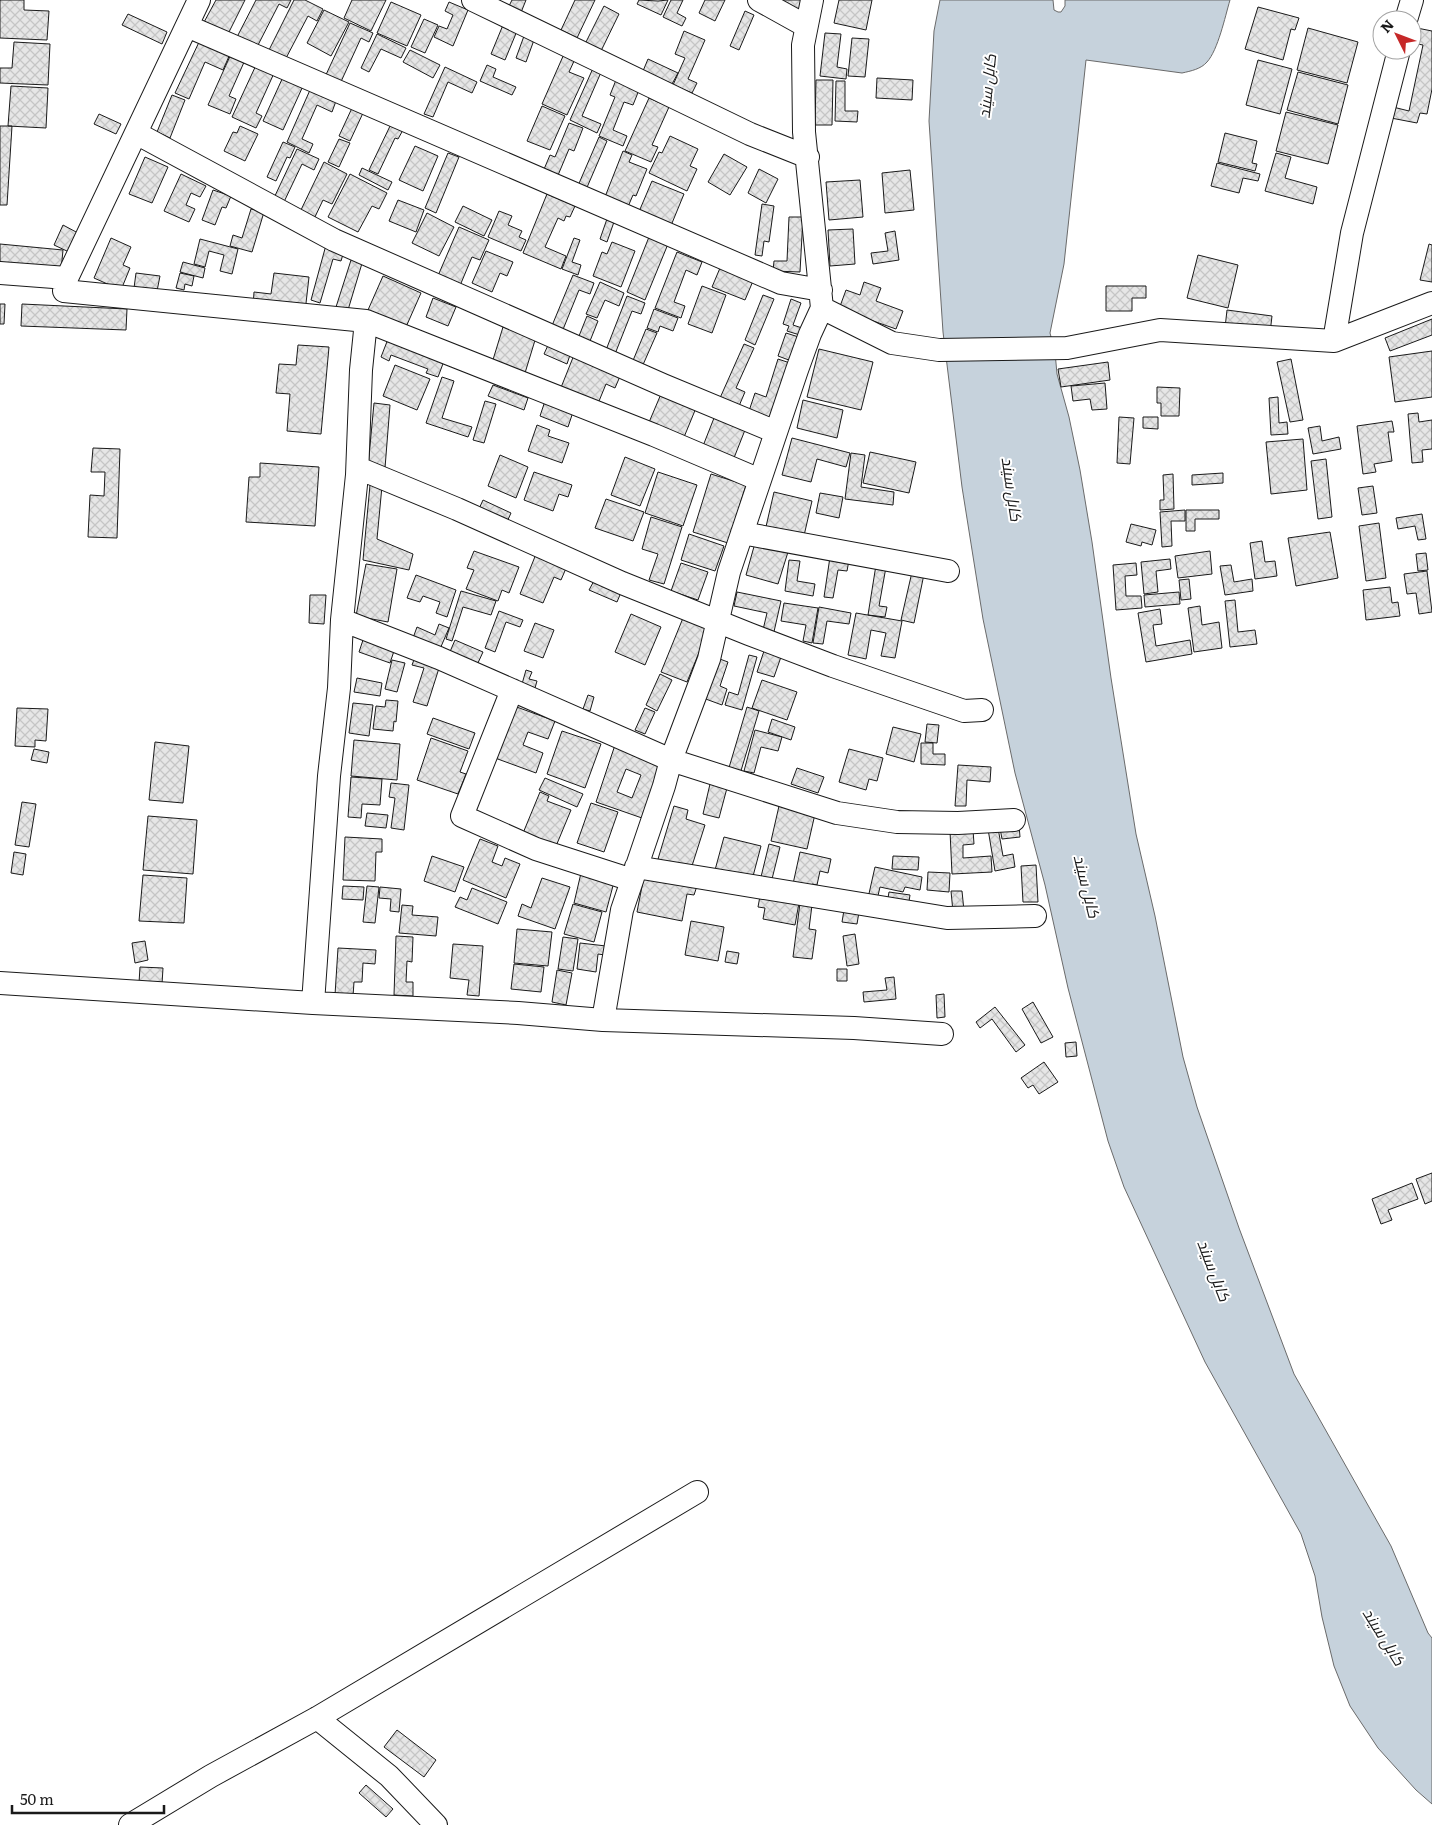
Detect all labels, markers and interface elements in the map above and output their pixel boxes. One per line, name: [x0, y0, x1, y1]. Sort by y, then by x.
north arrow: [1372, 10, 1422, 60]
text: N: [1375, 14, 1398, 37]
water label: کابل سيند: [971, 53, 1001, 119]
water label: کابل سيند: [997, 455, 1029, 523]
water label: کابل سيند: [1069, 852, 1107, 920]
water label: کابل سيند: [1192, 1236, 1238, 1304]
water label: کابل سيند: [1358, 1602, 1412, 1670]
scale bar: [12, 1782, 165, 1814]
text: 50 m: [20, 1787, 54, 1810]

